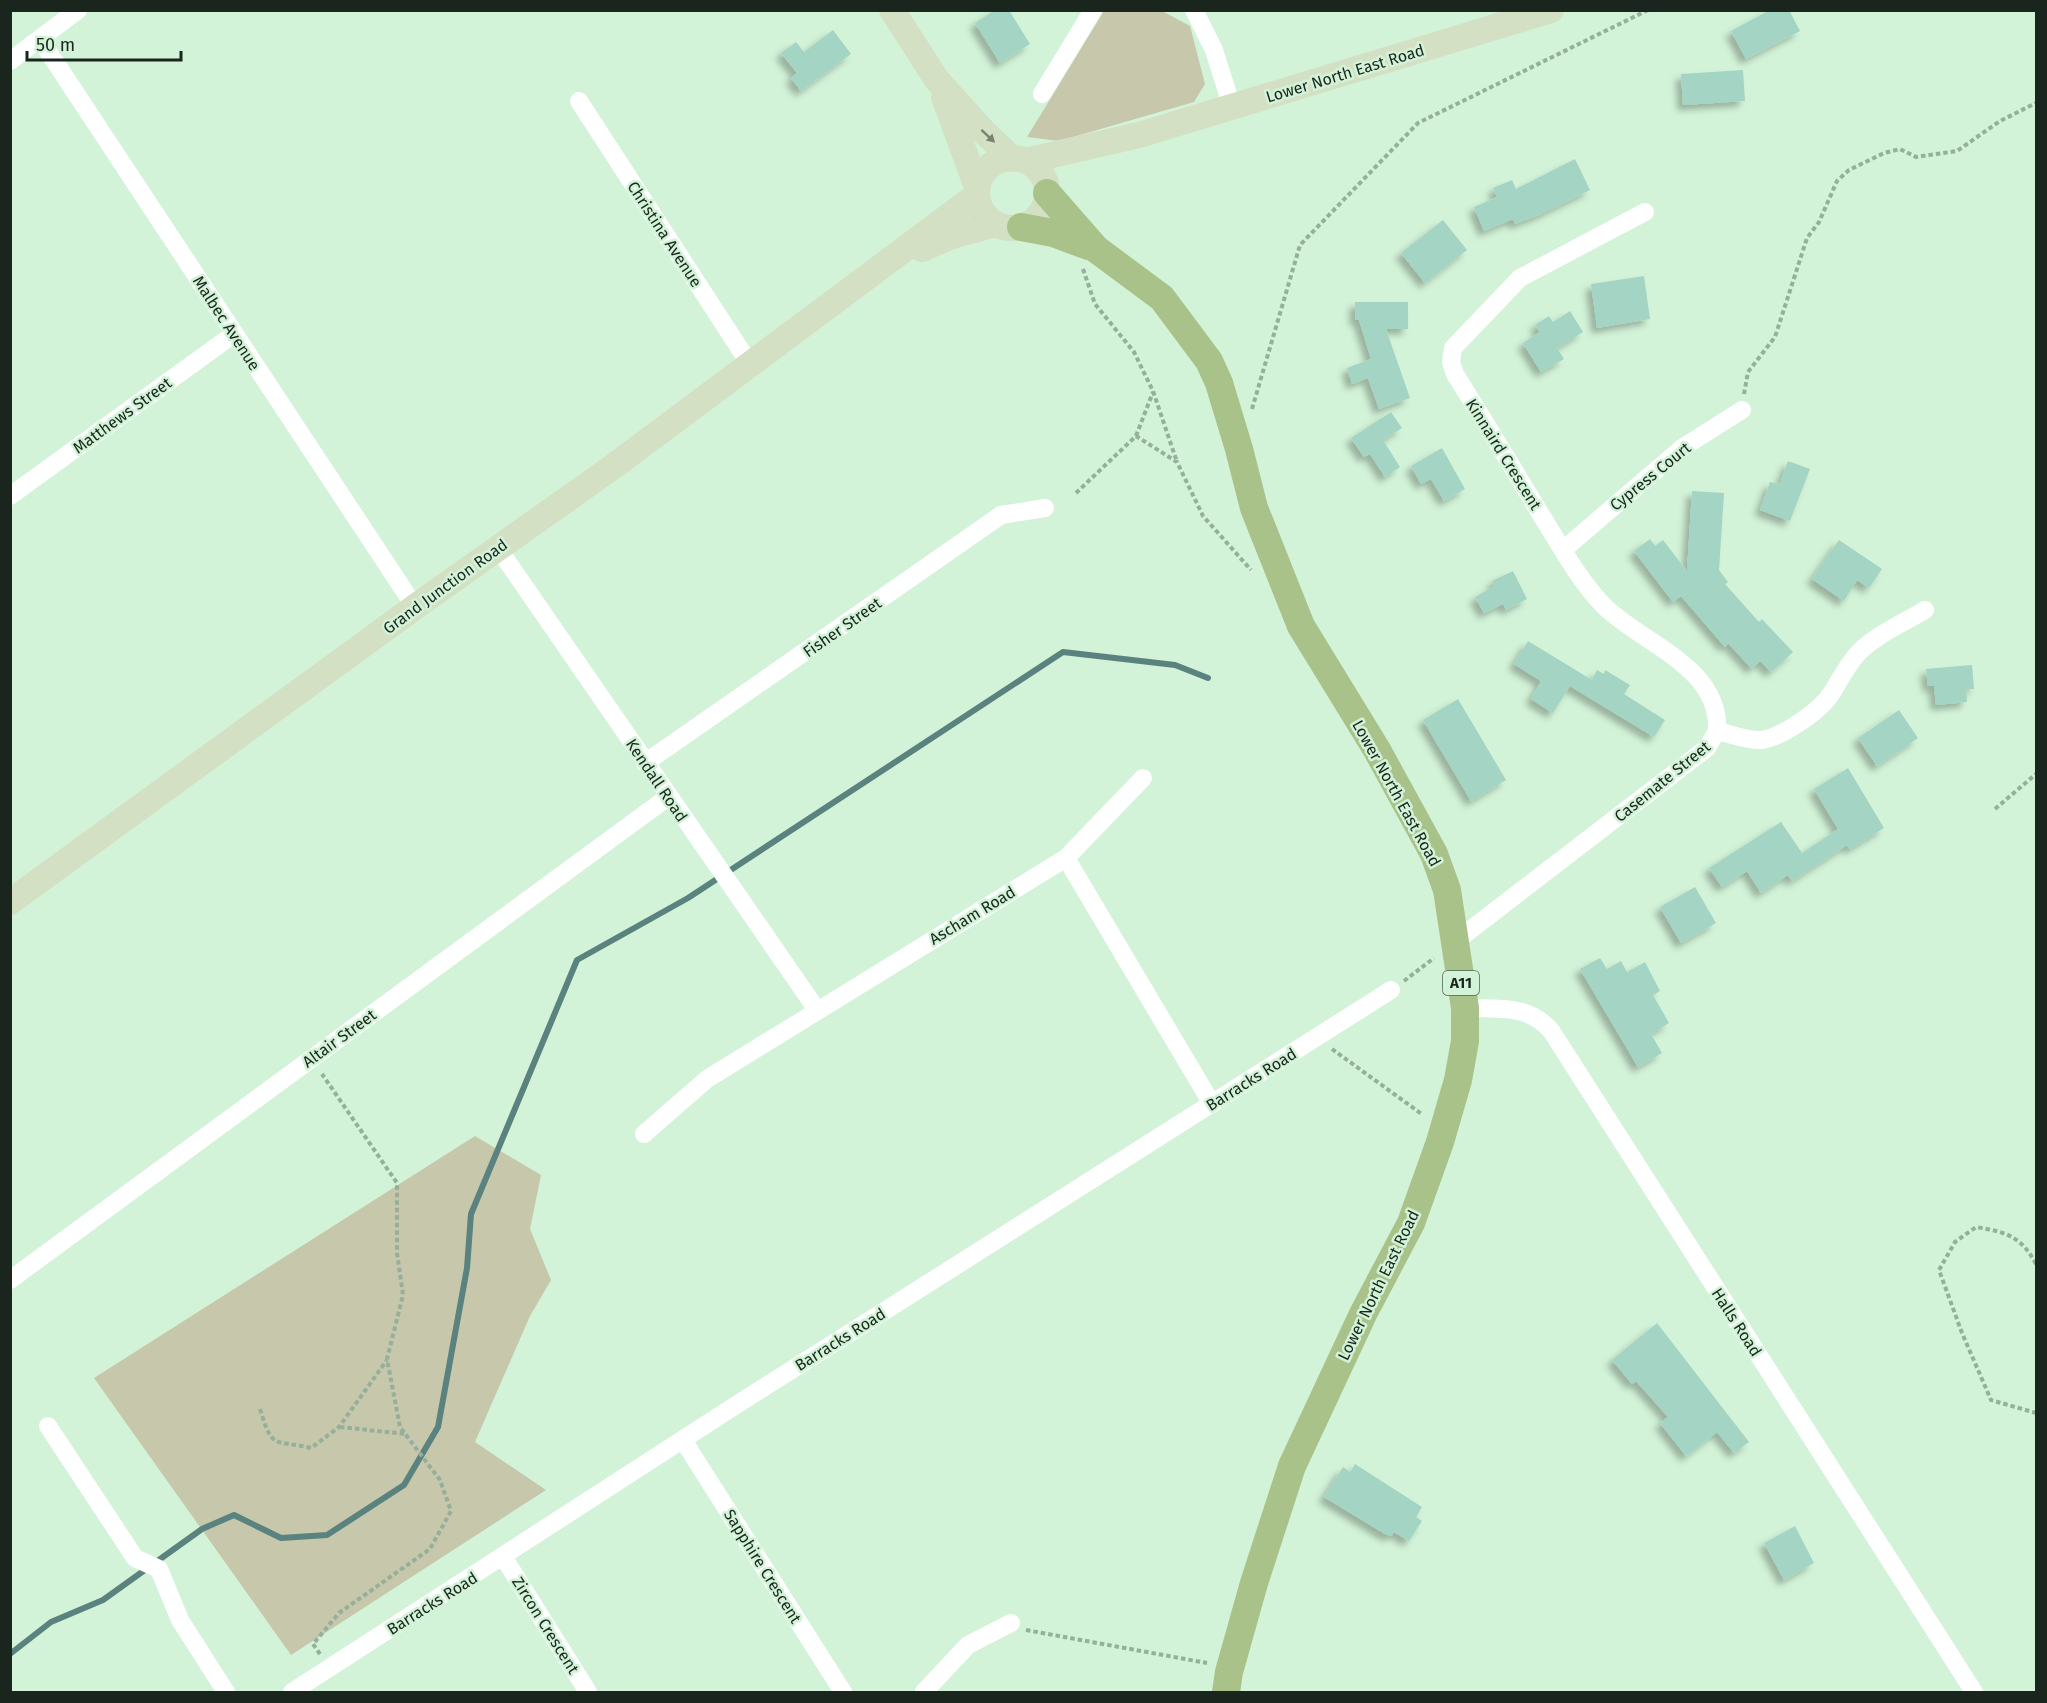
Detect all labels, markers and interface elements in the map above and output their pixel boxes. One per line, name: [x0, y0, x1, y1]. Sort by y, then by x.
scale bar: [27, 24, 182, 62]
text: 50 m: [36, 34, 75, 56]
street label: Lower North East Road: [1264, 40, 1427, 107]
one-way arrow: [981, 129, 996, 143]
street label: Christina Avenue: [623, 178, 706, 291]
street label: Malbec Avenue: [189, 272, 264, 374]
street label: Matthews Street: [69, 373, 176, 458]
street label: Kinnaird Crescent: [1462, 395, 1545, 513]
street label: Cypress Court: [1606, 438, 1695, 515]
street label: Grand Junction Road: [379, 535, 511, 638]
street label: Fisher Street: [799, 593, 885, 661]
street label: Lower North East Road: [1348, 717, 1445, 870]
street label: Kendall Road: [622, 735, 691, 825]
street label: Casemate Street: [1611, 737, 1714, 826]
street label: Ascham Road: [926, 882, 1019, 949]
road number: A11: [1443, 971, 1479, 995]
street label: Altair Street: [299, 1005, 380, 1072]
street label: Barracks Road: [1202, 1044, 1300, 1115]
street label: Lower North East Road: [1334, 1207, 1423, 1363]
street label: Halls Road: [1708, 1285, 1766, 1360]
street label: Barracks Road: [791, 1304, 889, 1375]
street label: Sapphire Crescent: [720, 1506, 805, 1627]
street label: Barracks Road: [383, 1568, 481, 1639]
street label: Zircon Crescent: [508, 1573, 583, 1677]

